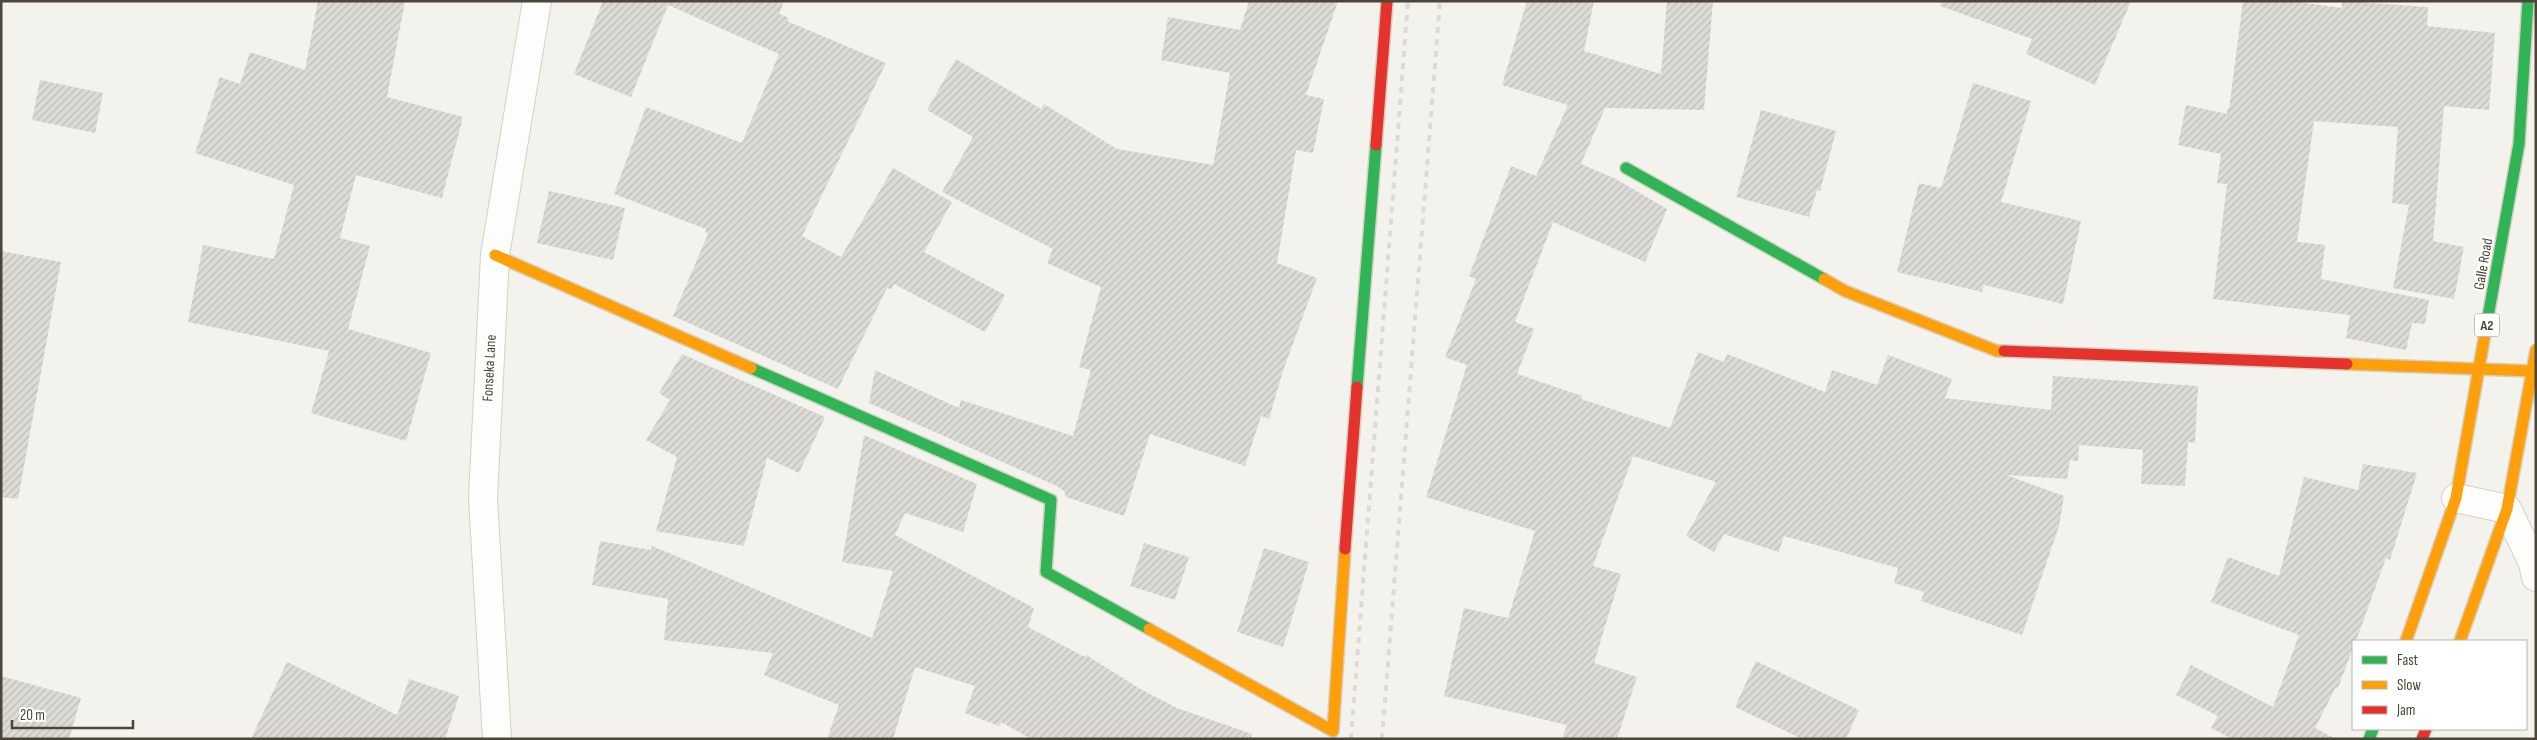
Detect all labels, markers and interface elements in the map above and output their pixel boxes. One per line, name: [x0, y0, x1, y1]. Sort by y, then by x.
street label: Galle Road: [2470, 237, 2497, 291]
road number: A2: [2474, 314, 2500, 336]
street label: Fonseka Lane: [478, 334, 501, 402]
legend: [2352, 640, 2527, 730]
text: Fast: [2397, 651, 2419, 670]
text: Slow: [2397, 676, 2421, 695]
scale bar: [12, 698, 134, 730]
text: Jam: [2396, 701, 2415, 720]
text: 20 m: [20, 706, 45, 725]

